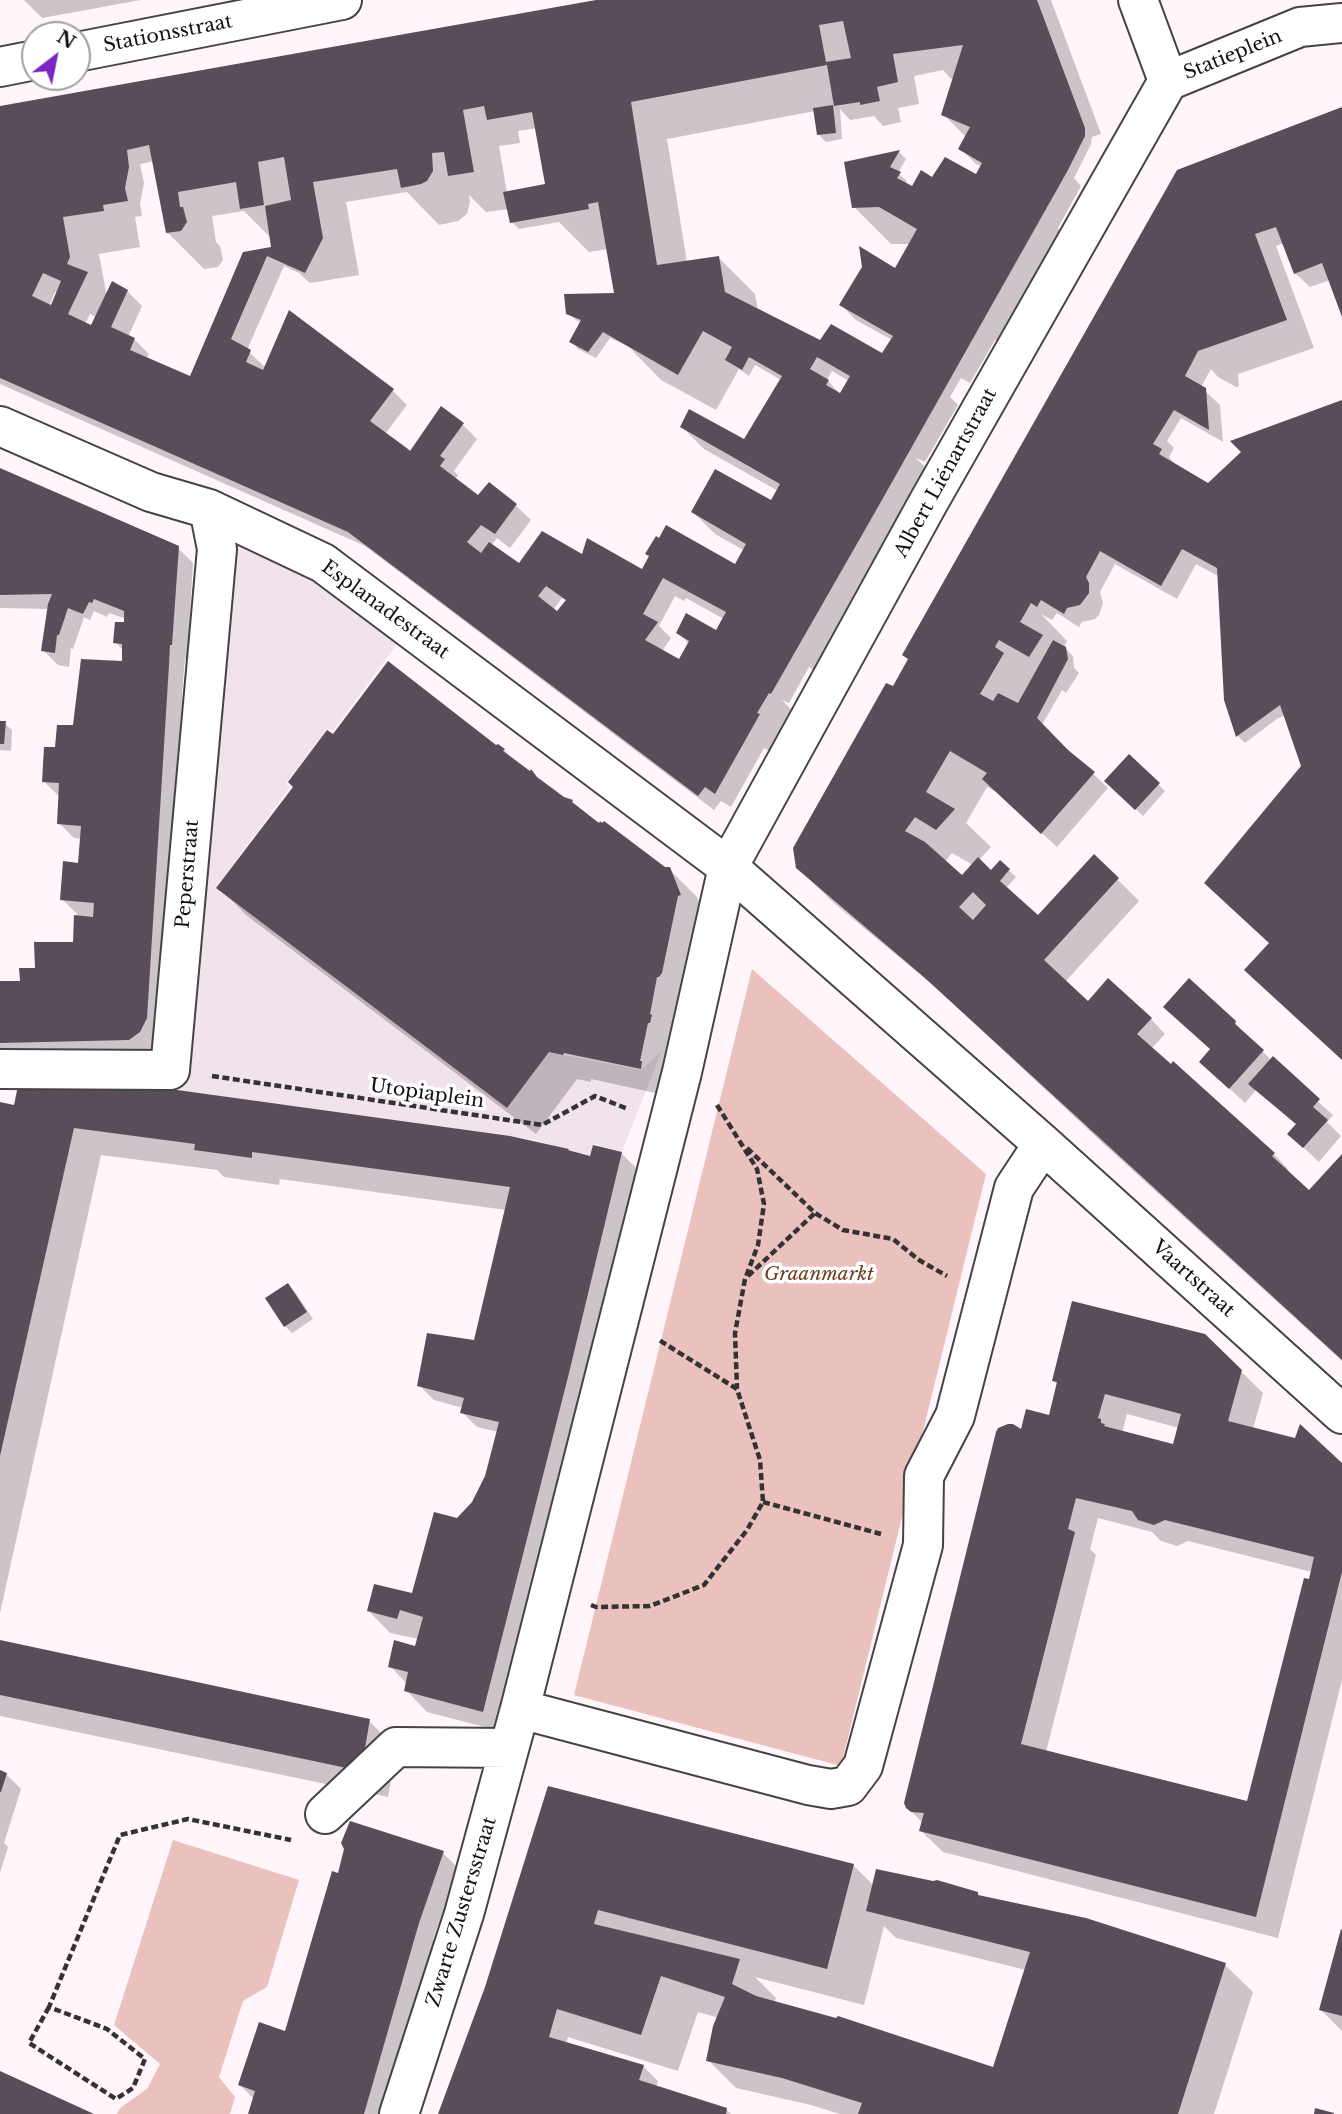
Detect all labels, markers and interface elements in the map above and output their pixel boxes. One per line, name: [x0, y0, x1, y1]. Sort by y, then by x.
street label: Stationsstraat: [102, 10, 234, 58]
north arrow: [21, 21, 91, 91]
text: N: [53, 25, 80, 54]
street label: Statieplein: [1181, 25, 1285, 85]
street label: Albert Liénartstraat: [890, 384, 1002, 562]
street label: Esplanadestraat: [317, 556, 453, 664]
street label: Peperstraat: [172, 819, 204, 929]
street label: Utopiaplein: [369, 1075, 485, 1113]
street label: Vaartstraat: [1147, 1236, 1239, 1322]
park label: Graanmarkt: [764, 1264, 874, 1286]
street label: Zwarte Zustersstraat: [422, 1814, 502, 2010]

